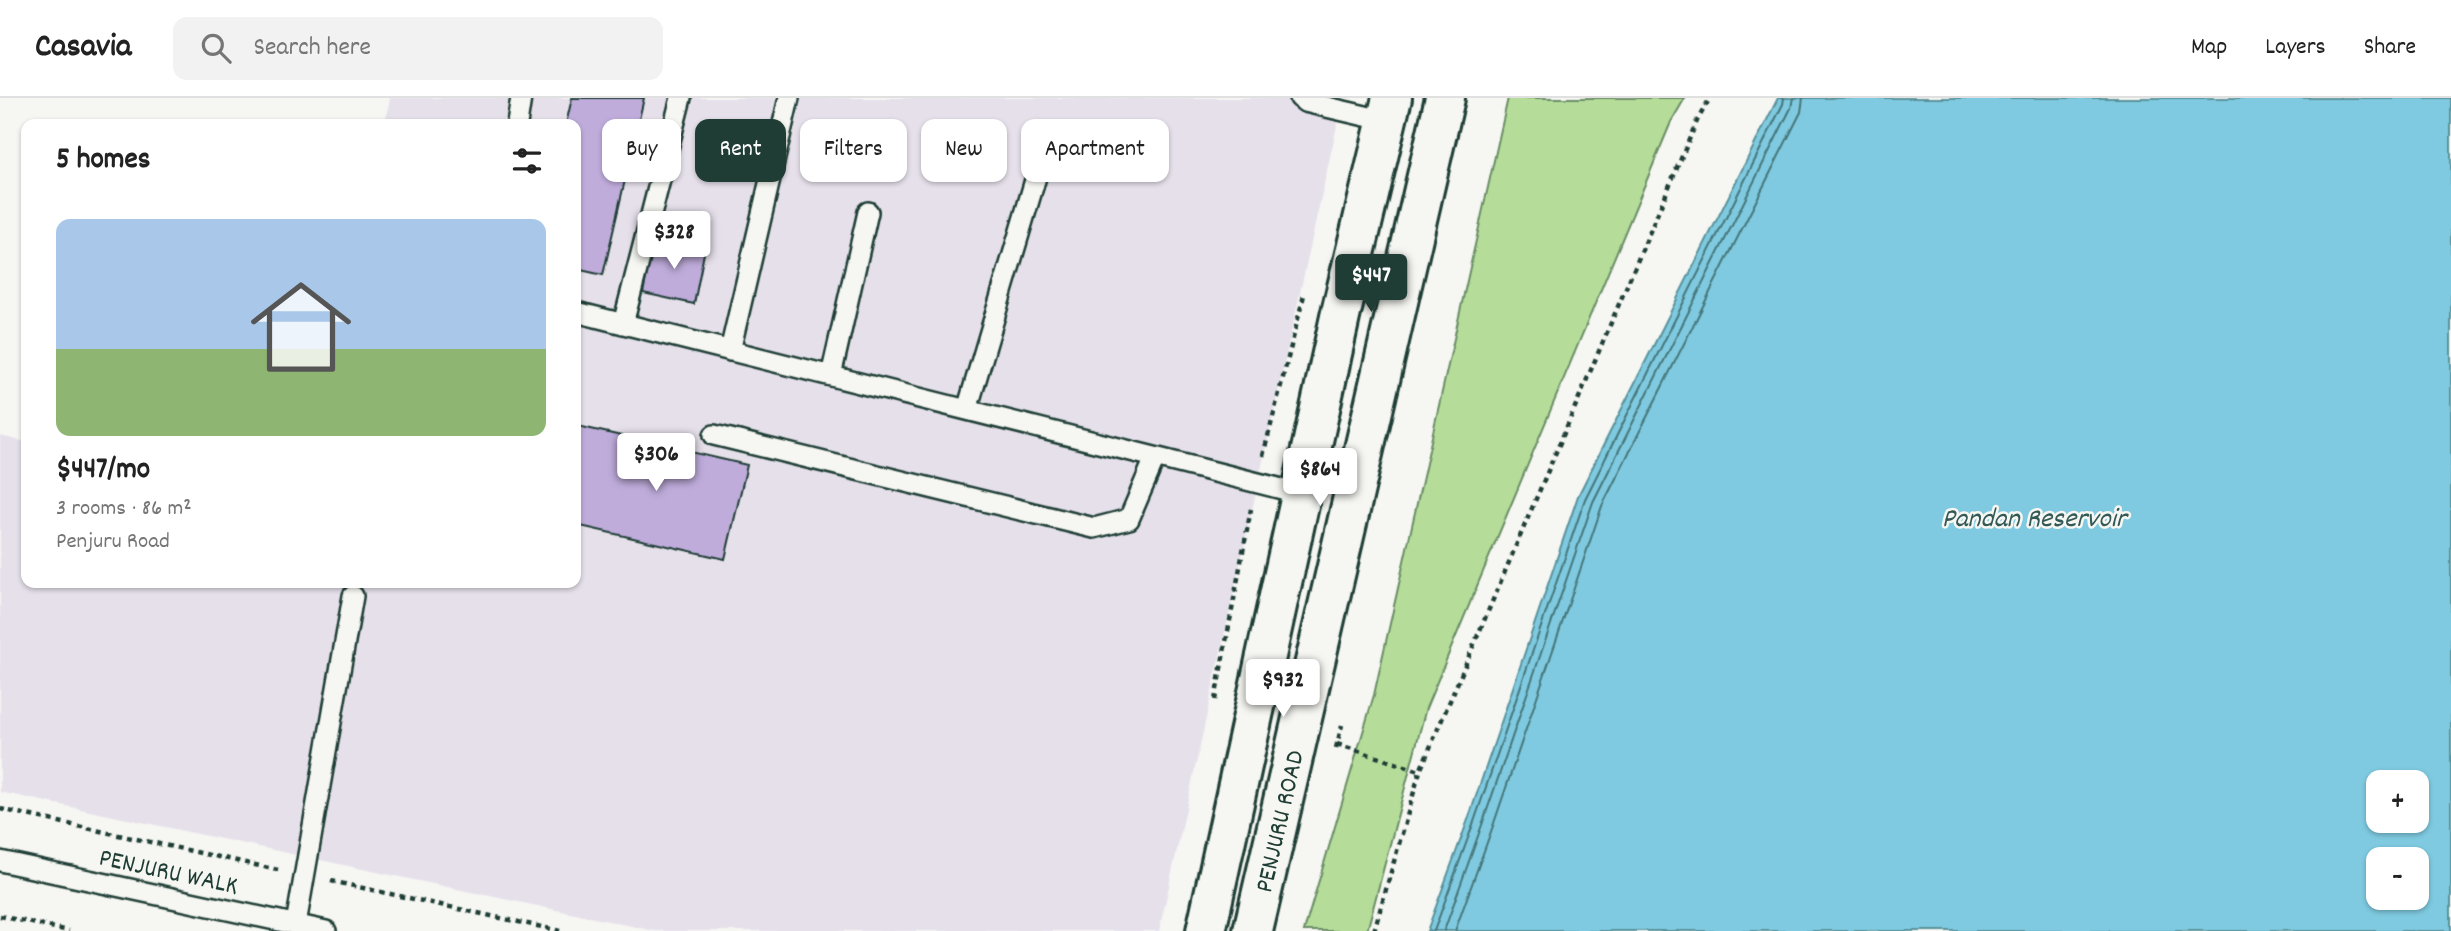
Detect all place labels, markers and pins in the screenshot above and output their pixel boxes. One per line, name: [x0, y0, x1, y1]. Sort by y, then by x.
pin: $328: [633, 212, 715, 271]
pin: $447: [1330, 254, 1412, 314]
pin: $306: [615, 434, 697, 493]
pin: $864: [1279, 448, 1361, 508]
pin: $932: [1242, 660, 1324, 719]

